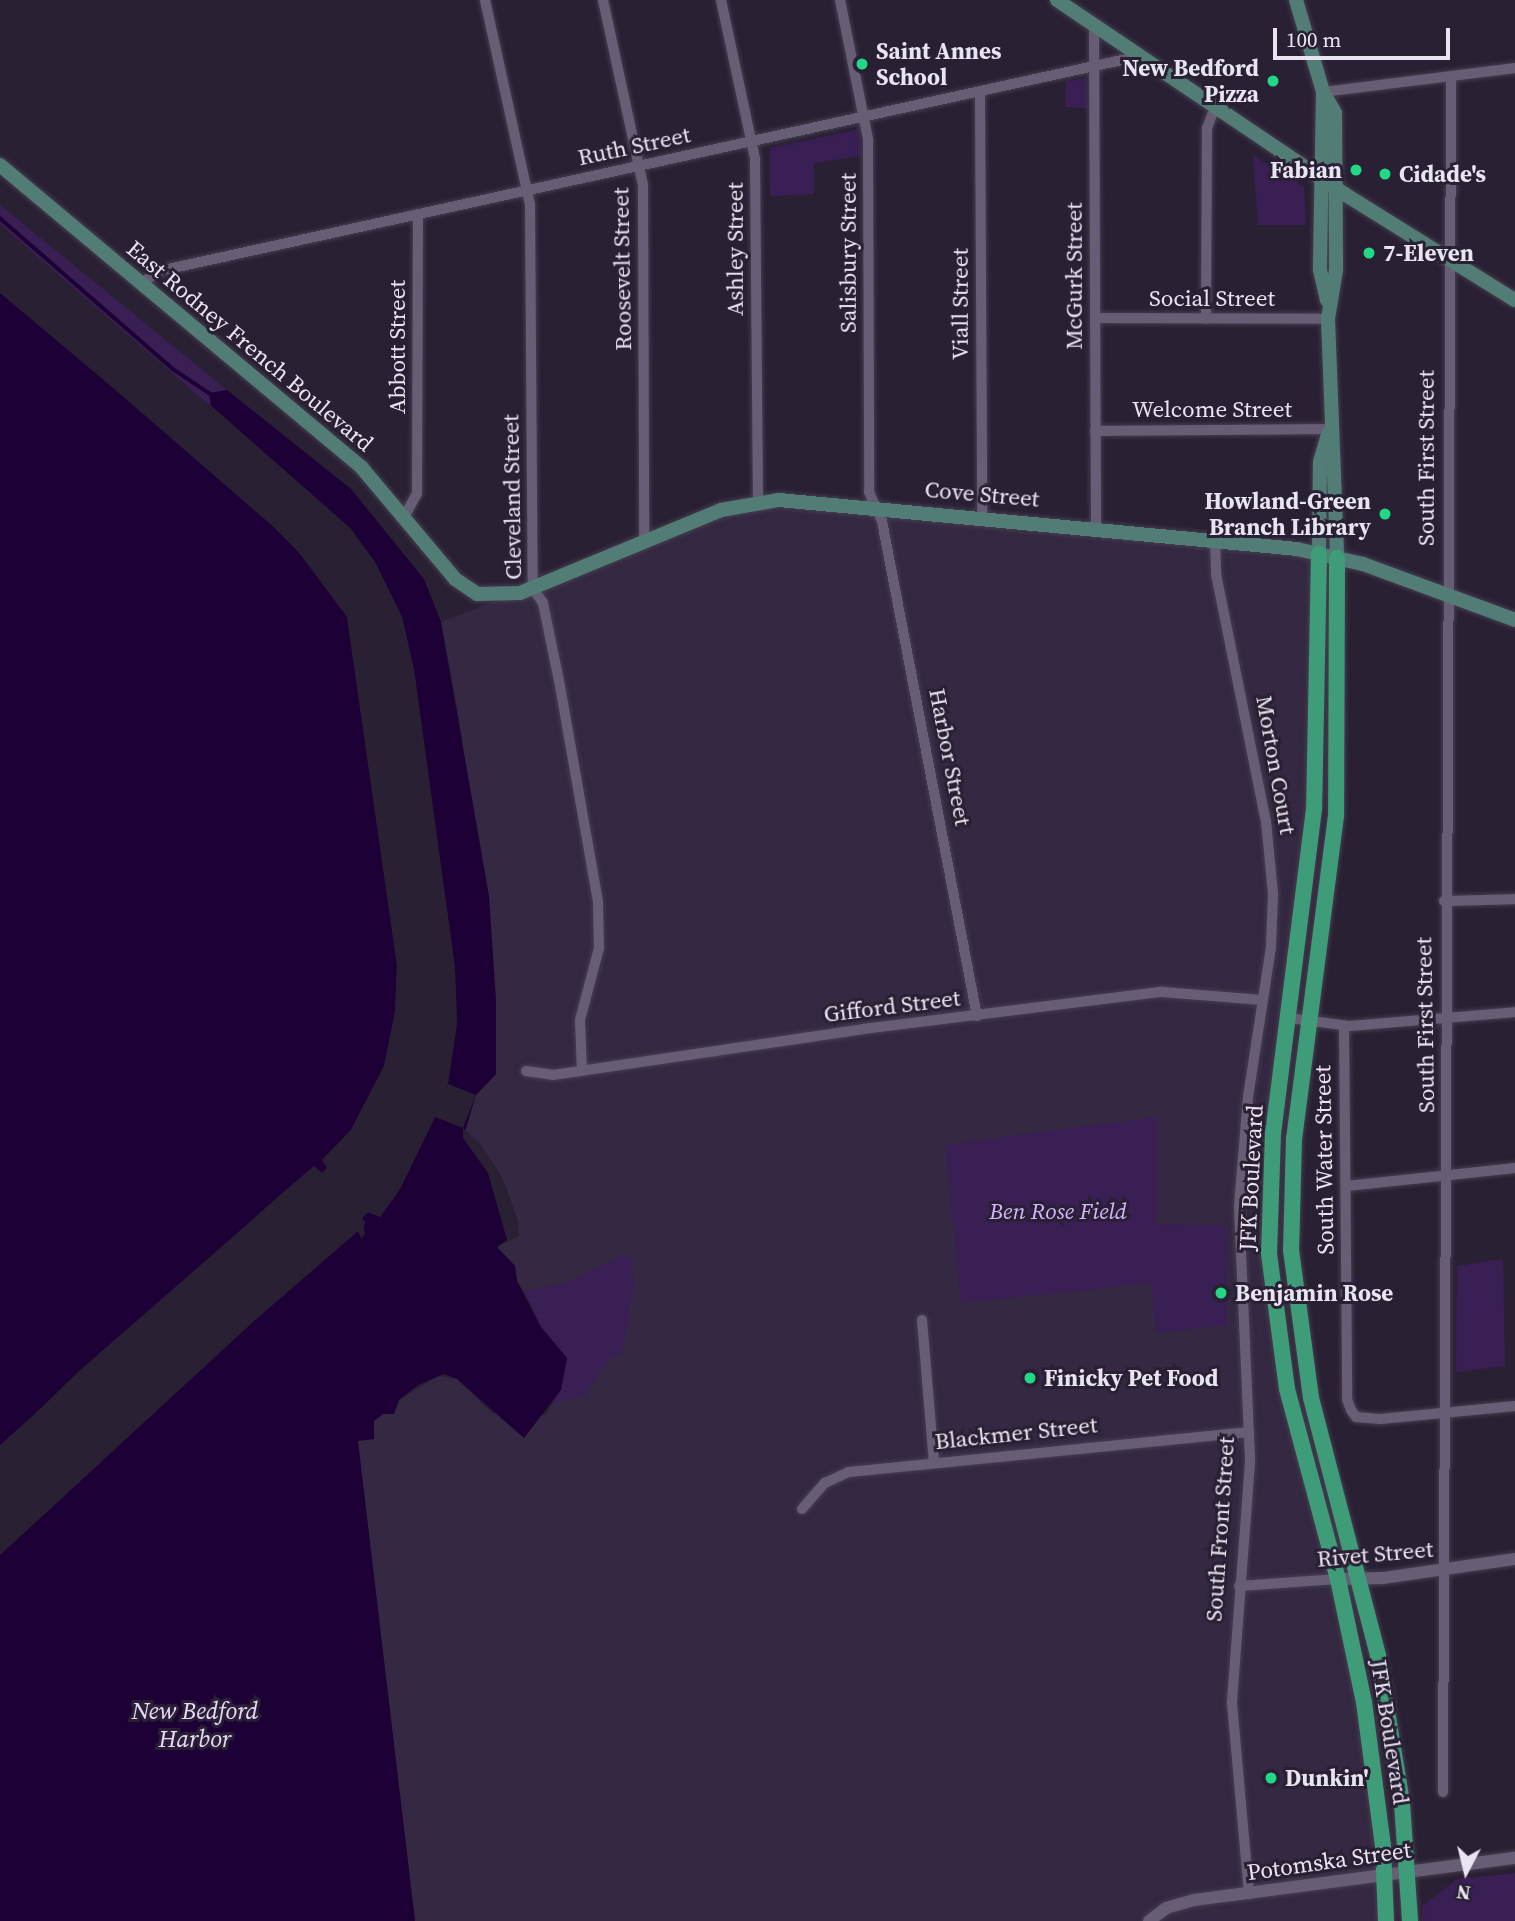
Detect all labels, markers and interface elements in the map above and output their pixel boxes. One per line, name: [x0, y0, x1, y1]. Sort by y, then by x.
scale bar: [1277, 14, 1454, 58]
text: 100 m: [1286, 25, 1341, 54]
place label: Saint Annes School: [876, 37, 1001, 91]
place label: New Bedford Pizza: [1122, 54, 1259, 108]
marker: Saint Annes School: [854, 56, 870, 72]
marker: New Bedford Pizza: [1265, 73, 1281, 89]
street label: Ruth Street: [575, 121, 693, 171]
place label: Fabian: [1270, 156, 1342, 184]
place label: Cidade's: [1399, 160, 1486, 188]
marker: Fabian: [1348, 162, 1364, 178]
marker: Cidade's: [1377, 166, 1393, 182]
street label: Salisbury Street: [834, 173, 862, 333]
street label: Ashley Street: [721, 182, 749, 316]
street label: Roosevelt Street: [607, 187, 637, 351]
street label: McGurk Street: [1060, 202, 1088, 350]
street label: East Rodney French Boulevard: [121, 235, 379, 457]
place label: 7-Eleven: [1383, 239, 1474, 267]
marker: 7-Eleven: [1361, 245, 1377, 261]
street label: Viall Street: [946, 248, 974, 360]
street label: Abbott Street: [383, 280, 411, 414]
street label: Social Street: [1149, 284, 1275, 312]
street label: South First Street: [1412, 370, 1440, 546]
street label: Welcome Street: [1132, 395, 1292, 423]
street label: Cleveland Street: [497, 414, 527, 580]
street label: Cove Street: [924, 475, 1040, 513]
place label: Howland-Green Branch Library: [1205, 487, 1371, 541]
marker: Howland-Green Branch Library: [1377, 506, 1393, 522]
street label: Harbor Street: [923, 686, 977, 828]
street label: Morton Court: [1250, 693, 1302, 837]
street label: South First Street: [1410, 937, 1440, 1113]
street label: Gifford Street: [822, 984, 962, 1028]
street label: South Water Street: [1309, 1065, 1339, 1255]
street label: JFK Boulevard: [1233, 1104, 1269, 1252]
park label: Ben Rose Field: [989, 1197, 1127, 1225]
place label: Benjamin Rose: [1235, 1279, 1393, 1307]
marker: Benjamin Rose: [1213, 1285, 1229, 1301]
place label: Finicky Pet Food: [1044, 1364, 1218, 1392]
marker: Finicky Pet Food: [1022, 1370, 1038, 1386]
street label: Blackmer Street: [933, 1411, 1099, 1455]
street label: South Front Street: [1200, 1436, 1240, 1622]
street label: Rivet Street: [1316, 1535, 1434, 1573]
street label: JFK Boulevard: [1365, 1658, 1415, 1806]
water label: New Bedford Harbor: [132, 1697, 258, 1753]
place label: Dunkin': [1285, 1764, 1369, 1792]
marker: Dunkin': [1263, 1770, 1279, 1786]
street label: Potomska Street: [1245, 1836, 1413, 1886]
north arrow: [1431, 1837, 1501, 1907]
text: N: [1455, 1879, 1472, 1907]

